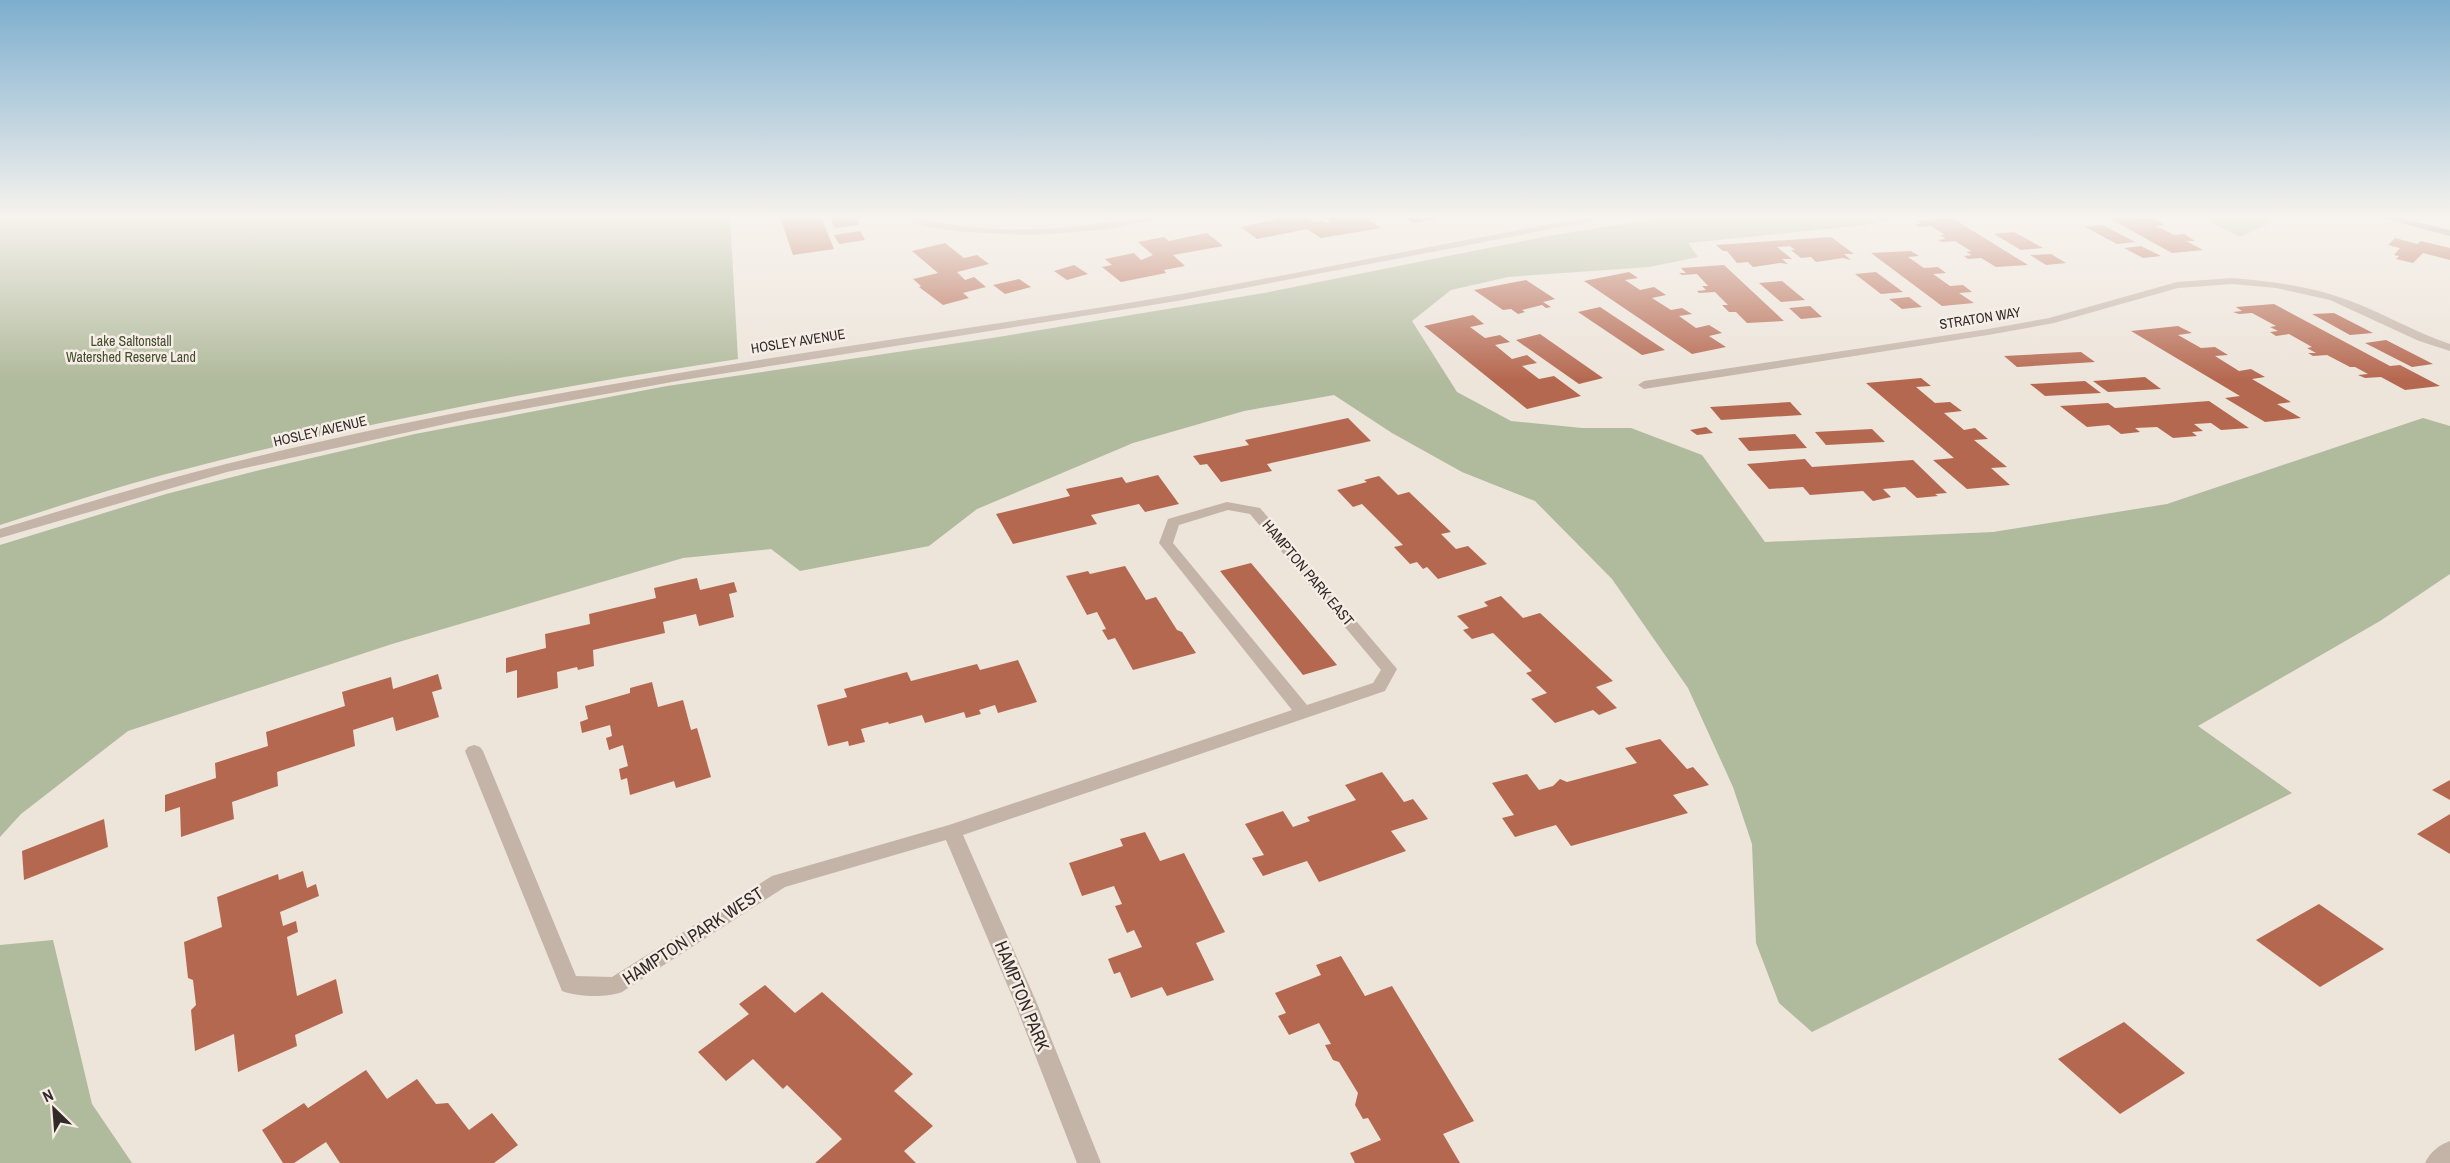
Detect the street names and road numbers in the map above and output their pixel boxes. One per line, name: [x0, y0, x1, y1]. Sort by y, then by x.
street label: STRATON WAY: [1938, 303, 2022, 333]
street label: HOSLEY AVENUE: [750, 325, 846, 357]
street label: HOSLEY AVENUE: [272, 412, 368, 450]
street label: HAMPTON PARK EAST: [1258, 515, 1359, 631]
street label: HAMPTON PARK WEST: [617, 881, 768, 991]
street label: HAMPTON PARK: [989, 937, 1056, 1055]

